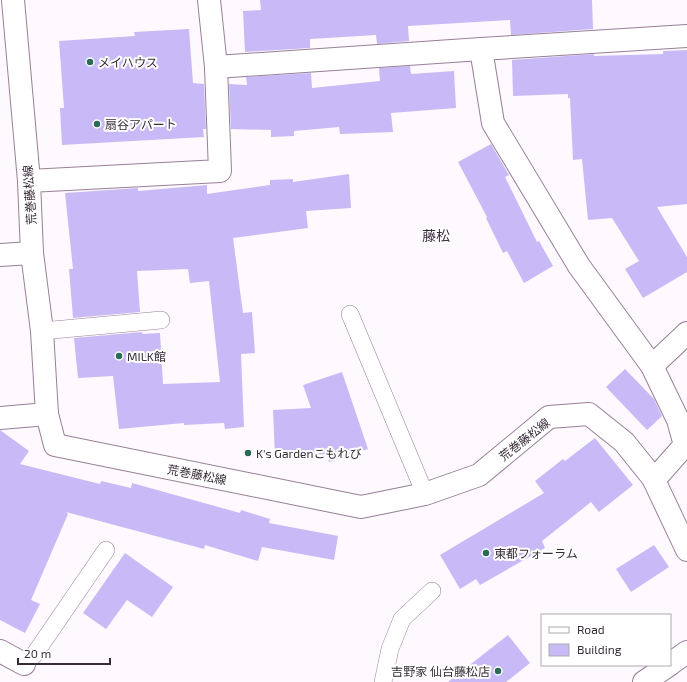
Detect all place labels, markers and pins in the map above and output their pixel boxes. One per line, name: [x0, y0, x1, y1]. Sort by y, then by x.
place label: メイハウス: [98, 55, 158, 69]
marker: メイハウス: [85, 57, 95, 67]
place label: 扇谷アパート: [105, 117, 177, 131]
marker: 扇谷アパート: [92, 119, 102, 129]
place label: MILK館: [127, 349, 166, 363]
marker: MILK館: [114, 351, 124, 361]
place label: K's Gardenこもれび: [256, 446, 361, 460]
marker: K's Gardenこもれび: [243, 448, 253, 458]
place label: 東都フォーラム: [494, 546, 578, 560]
marker: 東都フォーラム: [481, 548, 491, 558]
place label: 吉野家 仙台藤松店: [391, 664, 490, 678]
marker: 吉野家 仙台藤松店: [493, 666, 503, 676]

